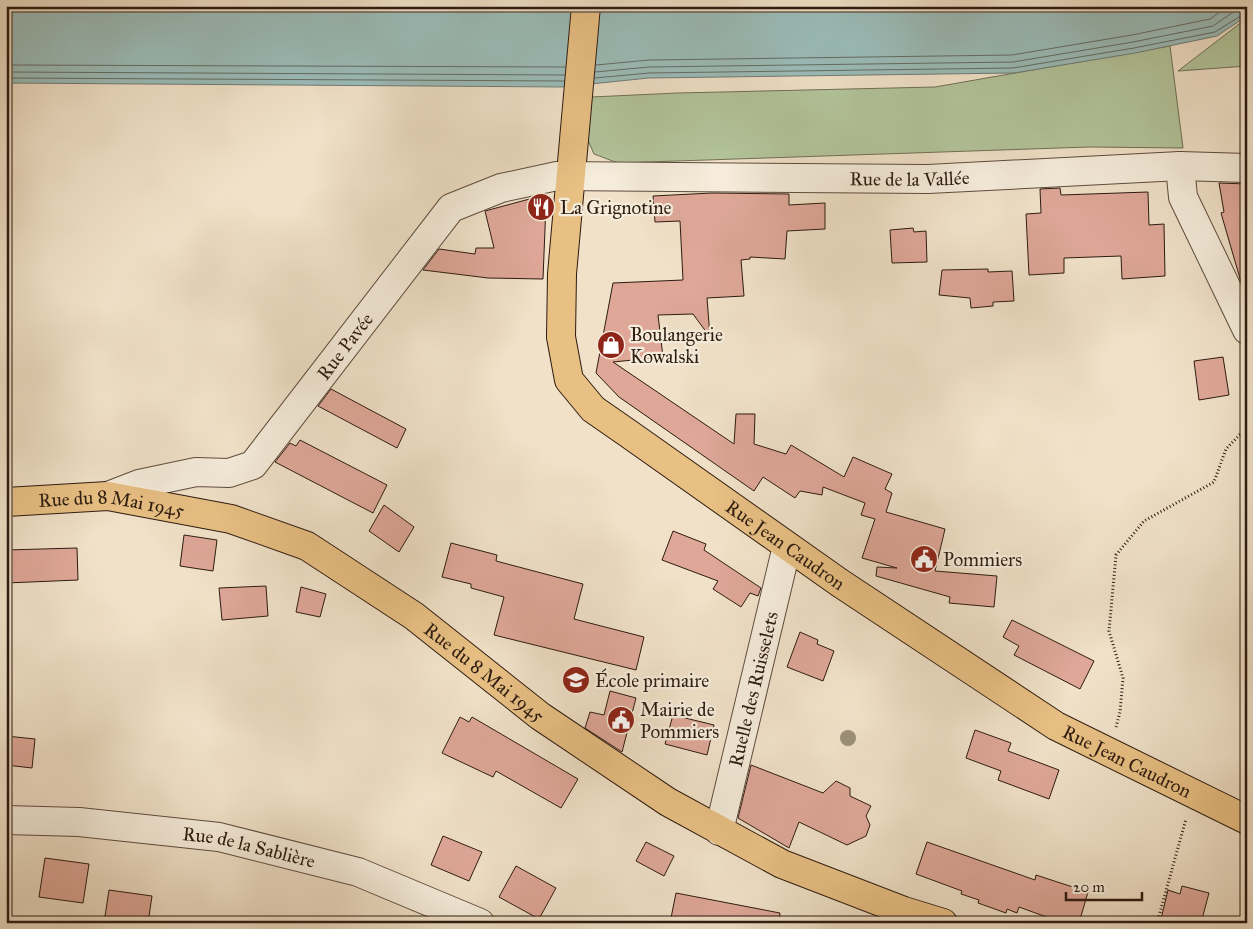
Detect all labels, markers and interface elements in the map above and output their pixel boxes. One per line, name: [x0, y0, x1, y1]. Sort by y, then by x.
street label: Rue de la Vallée: [850, 165, 970, 191]
restaurant icon: La Grignotine: [526, 192, 556, 222]
place label: La Grignotine: [560, 196, 671, 220]
street label: Rue Pavée: [312, 308, 378, 384]
place label: Boulangerie Kowalski: [630, 323, 723, 368]
shop icon: Boulangerie Kowalski: [596, 330, 626, 360]
street label: Rue du 8 Mai 1945: [38, 485, 186, 522]
street label: Rue Jean Caudron: [721, 495, 850, 595]
public building icon: Pommiers: [909, 544, 939, 574]
place label: Pommiers: [943, 548, 1022, 571]
street label: Ruelle des Ruisselets: [723, 609, 783, 769]
street label: Rue du 8 Mai 1945: [420, 617, 550, 727]
school or university icon: École primaire: [561, 665, 591, 695]
place label: École primaire: [595, 668, 709, 692]
place label: Mairie de Pommiers: [640, 698, 719, 743]
public building icon: Mairie de Pommiers: [606, 705, 636, 735]
street label: Rue Jean Caudron: [1059, 720, 1195, 802]
street label: Rue de la Sablière: [181, 822, 318, 872]
scale bar: [1066, 869, 1142, 901]
text: 20 m: [1073, 878, 1105, 896]

